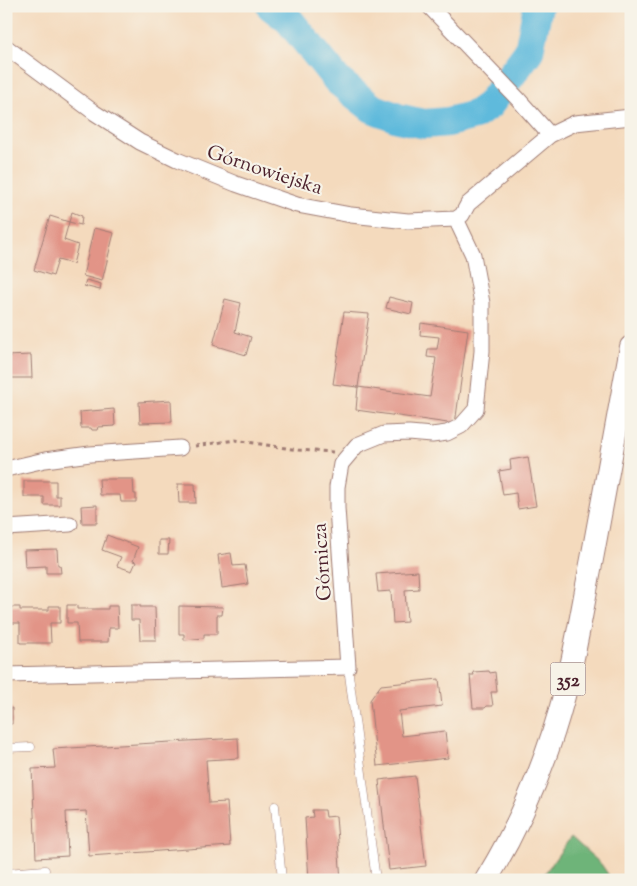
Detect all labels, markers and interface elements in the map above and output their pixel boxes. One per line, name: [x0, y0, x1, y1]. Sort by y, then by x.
street label: Górnowiejska: [203, 139, 326, 204]
street label: Górnicza: [306, 522, 341, 602]
road number: 352: [550, 662, 586, 696]

